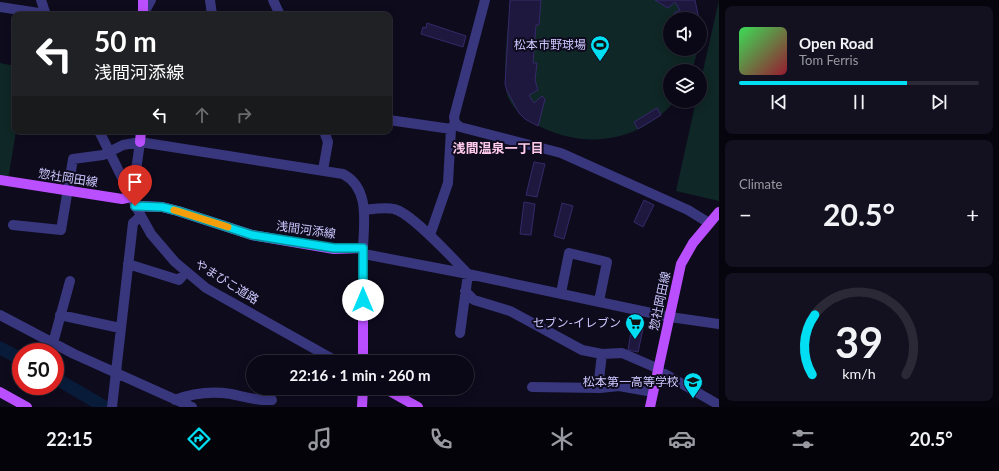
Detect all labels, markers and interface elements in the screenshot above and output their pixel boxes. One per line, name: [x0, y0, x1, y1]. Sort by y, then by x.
map controls: [663, 12, 707, 108]
button: sound: [663, 12, 707, 56]
text: 50 m: [94, 24, 157, 58]
icon: left: [28, 28, 80, 80]
sports icon: 松本市野球場: [589, 34, 611, 62]
text: Open Road: [799, 34, 874, 52]
place label: 松本市野球場: [514, 37, 586, 52]
text: Tom Ferris: [799, 52, 858, 68]
text: 浅間河添線: [94, 61, 184, 83]
button: layers: [663, 64, 707, 108]
icon: previous: [768, 91, 790, 113]
icon: pause: [848, 91, 870, 113]
icon: next: [928, 91, 950, 113]
icon: left: [149, 104, 171, 126]
icon: ahead: [191, 104, 213, 126]
icon: right: [233, 104, 255, 126]
district label: 浅間温泉一丁目: [452, 140, 544, 156]
street label: 惣社岡田線: [37, 165, 99, 190]
pin: [118, 165, 152, 206]
icon: arrive: [124, 171, 146, 193]
text: Climate: [739, 176, 782, 192]
text: 20.5°: [823, 196, 895, 232]
text: −: [739, 201, 752, 228]
text: +: [966, 201, 979, 228]
street label: 浅間河添線: [275, 218, 337, 241]
street label: やまびこ道路: [193, 256, 262, 307]
street label: 惣社岡田線: [646, 270, 673, 332]
position arrow: [342, 279, 384, 321]
supermarket icon: セブン-イレブン: [624, 312, 646, 340]
place label: セブン-イレブン: [533, 315, 621, 330]
text: 39: [835, 317, 883, 367]
speed limit sign: 50: [12, 343, 64, 395]
text: km/h: [842, 365, 876, 382]
text: 22:16 · 1 min · 260 m: [290, 366, 430, 384]
school or university icon: 松本第一高等学校: [682, 371, 704, 399]
place label: 松本第一高等学校: [583, 374, 679, 389]
icon: directions: [185, 425, 213, 453]
icon: music: [306, 425, 334, 453]
icon: phone: [427, 425, 455, 453]
icon: climate: [548, 425, 576, 453]
icon: car: [668, 425, 696, 453]
icon: filters: [789, 425, 817, 453]
text: 22:15: [46, 428, 93, 450]
text: 20.5°: [910, 428, 953, 450]

